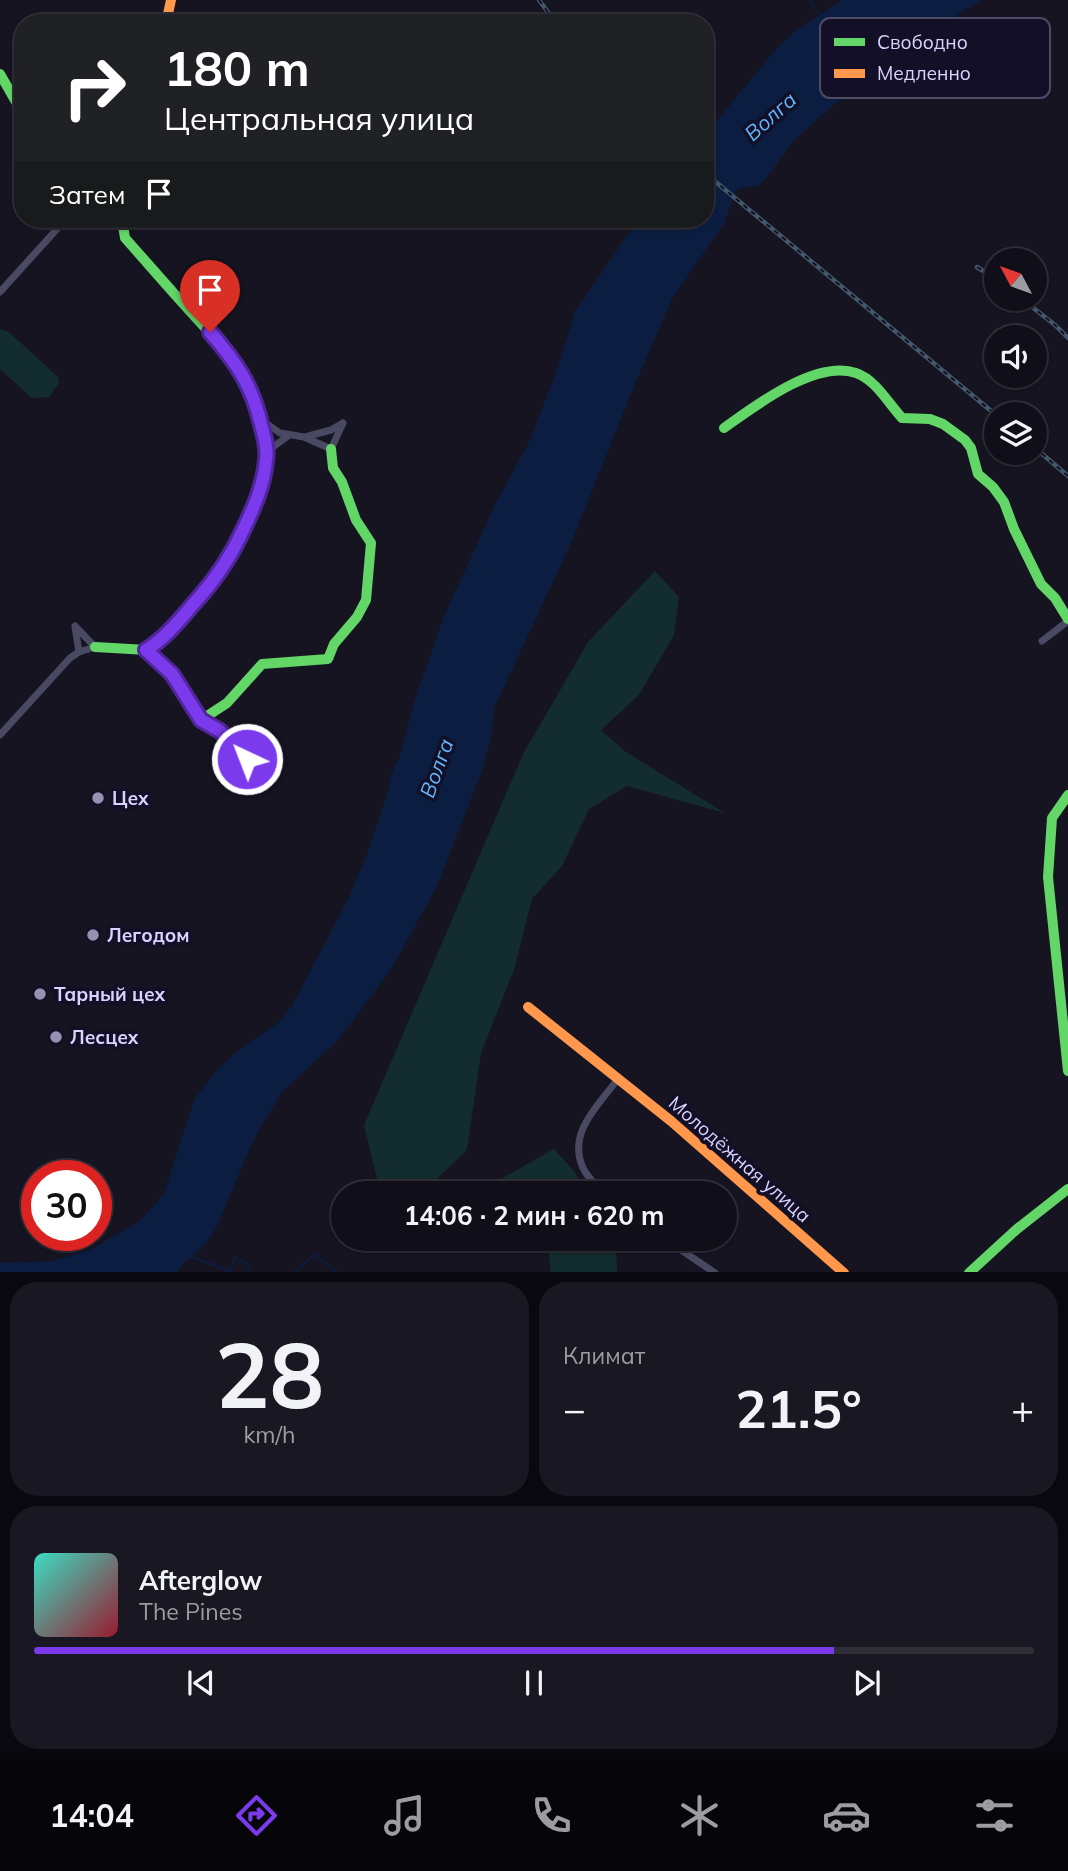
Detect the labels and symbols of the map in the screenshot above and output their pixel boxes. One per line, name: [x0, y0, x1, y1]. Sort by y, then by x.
legend: [820, 18, 1050, 98]
text: Свободно: [877, 30, 968, 54]
text: Медленно: [877, 61, 971, 85]
water label: Волга: [739, 86, 801, 146]
north arrow: [984, 248, 1046, 312]
pin: [180, 260, 240, 332]
position arrow: [210, 722, 284, 796]
water label: Волга: [413, 735, 459, 801]
place label: Цех: [112, 786, 149, 810]
marker: Цех: [90, 790, 106, 806]
place label: Легодом: [107, 923, 190, 947]
marker: Легодом: [85, 927, 101, 943]
place label: Тарный цех: [54, 982, 166, 1006]
marker: Тарный цех: [32, 986, 48, 1002]
place label: Лесцех: [70, 1025, 139, 1049]
marker: Лесцех: [48, 1029, 64, 1045]
street label: Молодёжная улица: [664, 1091, 816, 1227]
speed limit sign: 30: [21, 1160, 112, 1251]

